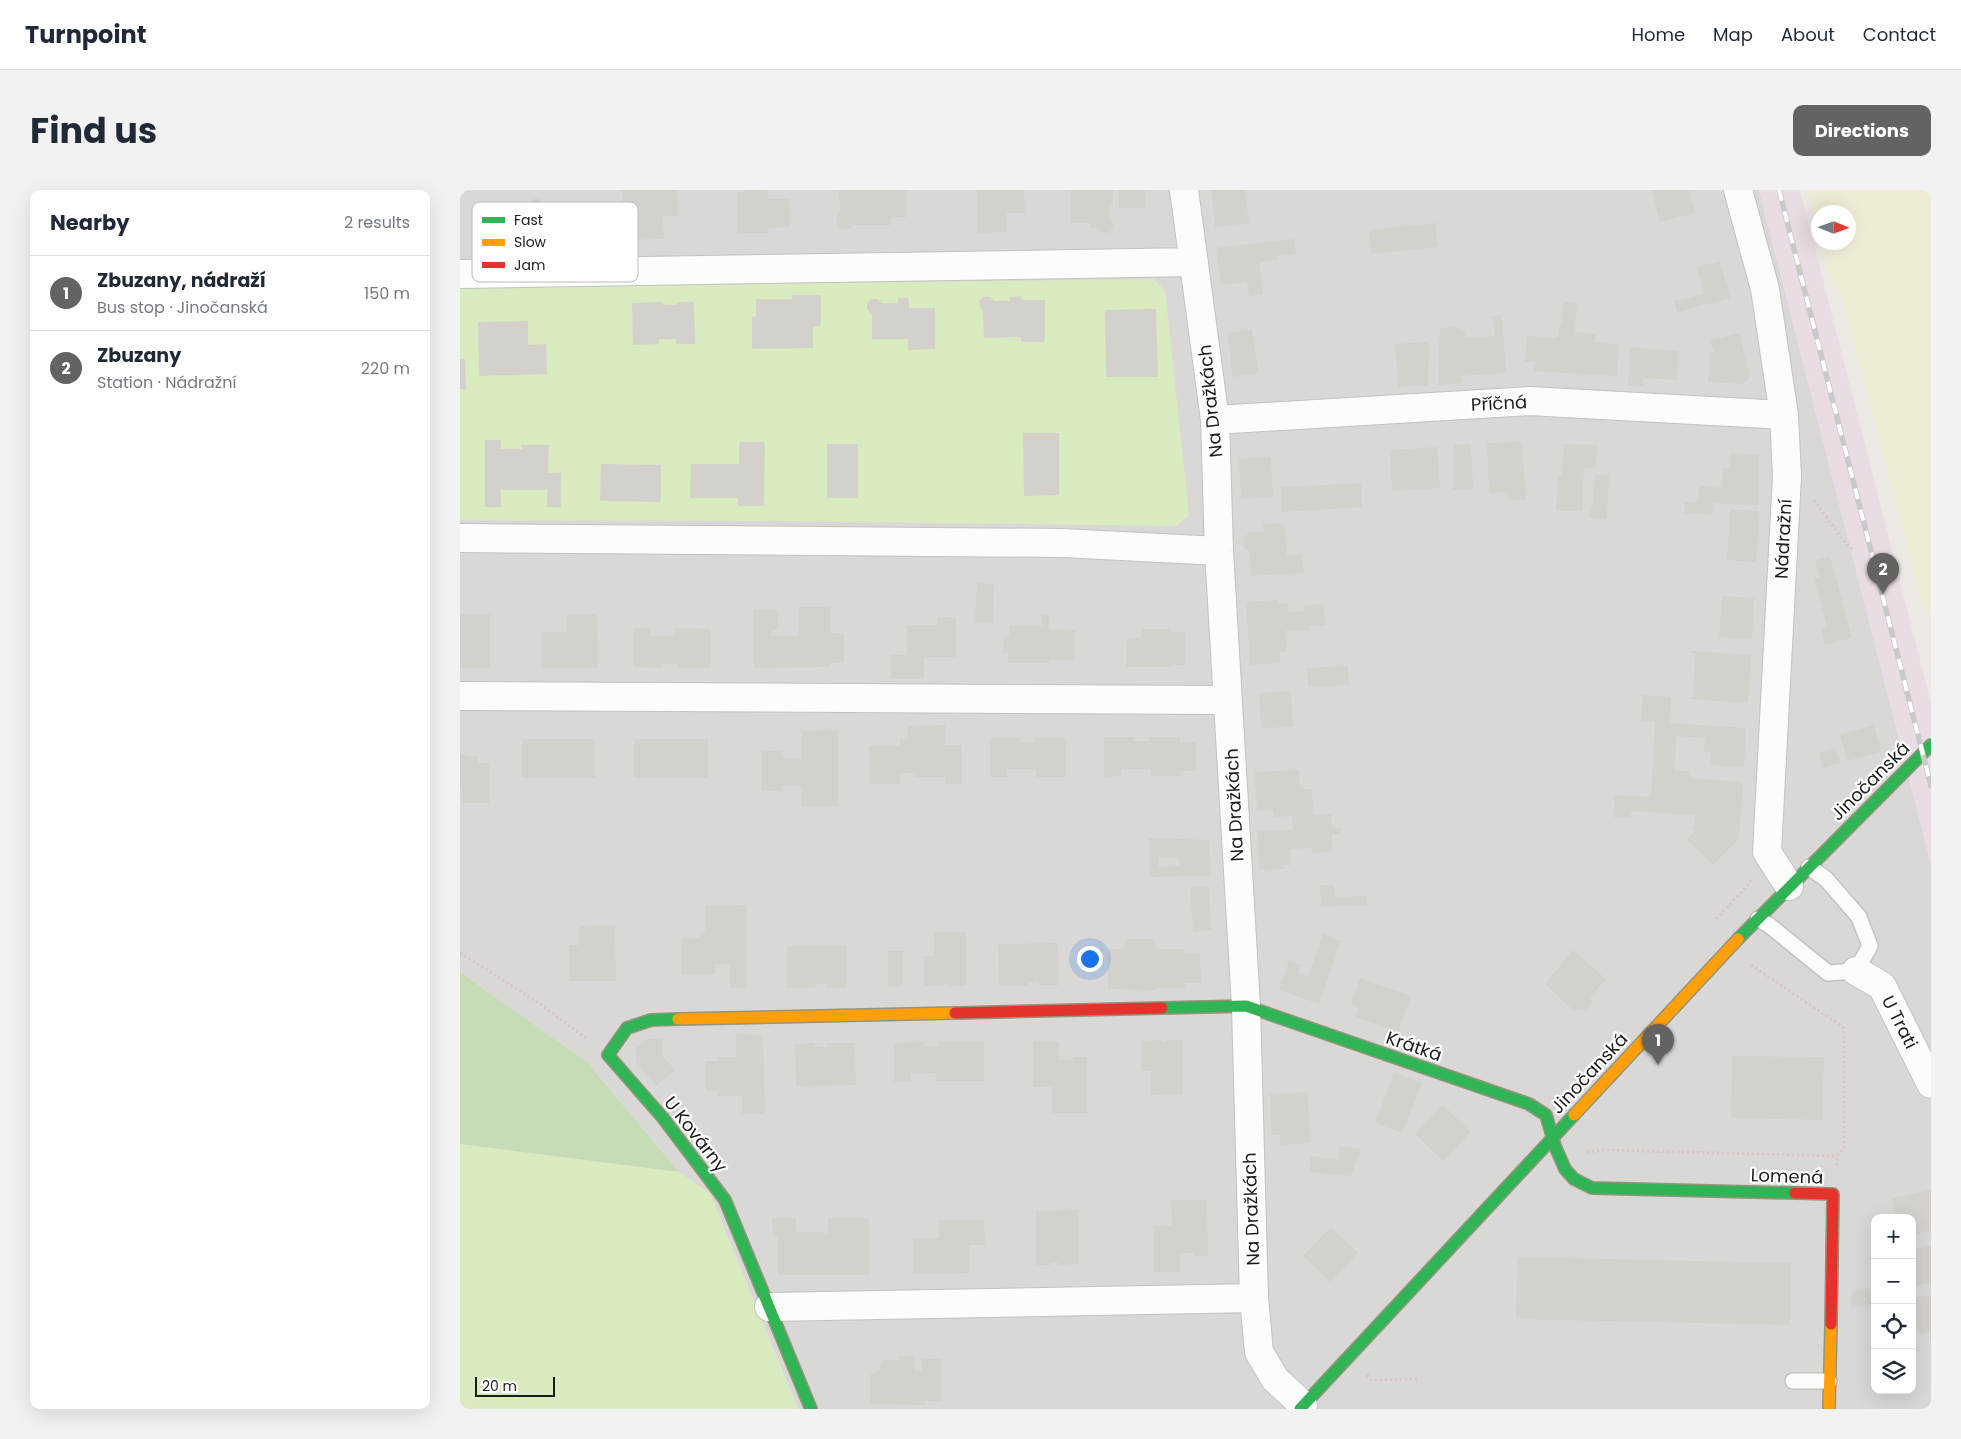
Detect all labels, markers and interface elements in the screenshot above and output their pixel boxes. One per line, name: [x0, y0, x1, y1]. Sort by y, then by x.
text: Turnpoint: [25, 18, 146, 51]
text: Home: [1631, 22, 1685, 47]
text: Map: [1713, 22, 1753, 47]
text: About: [1781, 22, 1835, 47]
text: Contact: [1863, 22, 1936, 47]
button: Directions: [1793, 105, 1931, 156]
text: Find us: [30, 106, 157, 155]
legend: [472, 202, 638, 282]
north arrow: [1811, 205, 1856, 250]
text: Nearby: [50, 208, 130, 237]
text: Fast: [514, 210, 543, 230]
text: 2 results: [344, 211, 410, 234]
text: Slow: [514, 232, 547, 252]
text: Jam: [514, 255, 545, 275]
text: Zbuzany, nádraží: [97, 267, 266, 294]
text: 1: [63, 282, 69, 305]
text: 150 m: [364, 282, 410, 305]
text: Bus stop · Jinočanská: [97, 296, 268, 319]
text: Zbuzany: [97, 342, 181, 369]
street label: Na Dražkách: [1192, 343, 1228, 459]
text: 2: [61, 357, 71, 380]
text: 220 m: [361, 357, 410, 380]
text: Station · Nádražní: [97, 371, 236, 394]
street label: Příčná: [1470, 389, 1528, 417]
street label: Nádražní: [1768, 498, 1798, 580]
pin: 2: [1867, 553, 1899, 594]
street label: Jinočanská: [1825, 736, 1915, 826]
street label: Na Dražkách: [1219, 748, 1249, 862]
your location: [1077, 946, 1103, 972]
street label: U Trati: [1876, 991, 1924, 1053]
pin: 1: [1642, 1024, 1674, 1065]
street label: Krátká: [1383, 1025, 1445, 1067]
street label: Jinočanská: [1545, 1027, 1633, 1119]
street label: U Kovárny: [658, 1091, 734, 1177]
street label: Na Dražkách: [1237, 1152, 1265, 1266]
street label: Lomená: [1750, 1162, 1824, 1190]
map controls: [1871, 1214, 1916, 1394]
button: +: [1871, 1214, 1916, 1259]
button: −: [1871, 1259, 1916, 1304]
button: locate: [1871, 1304, 1916, 1349]
button: layers: [1871, 1349, 1916, 1394]
scale bar: [475, 1374, 555, 1397]
text: 20 m: [482, 1376, 517, 1396]

